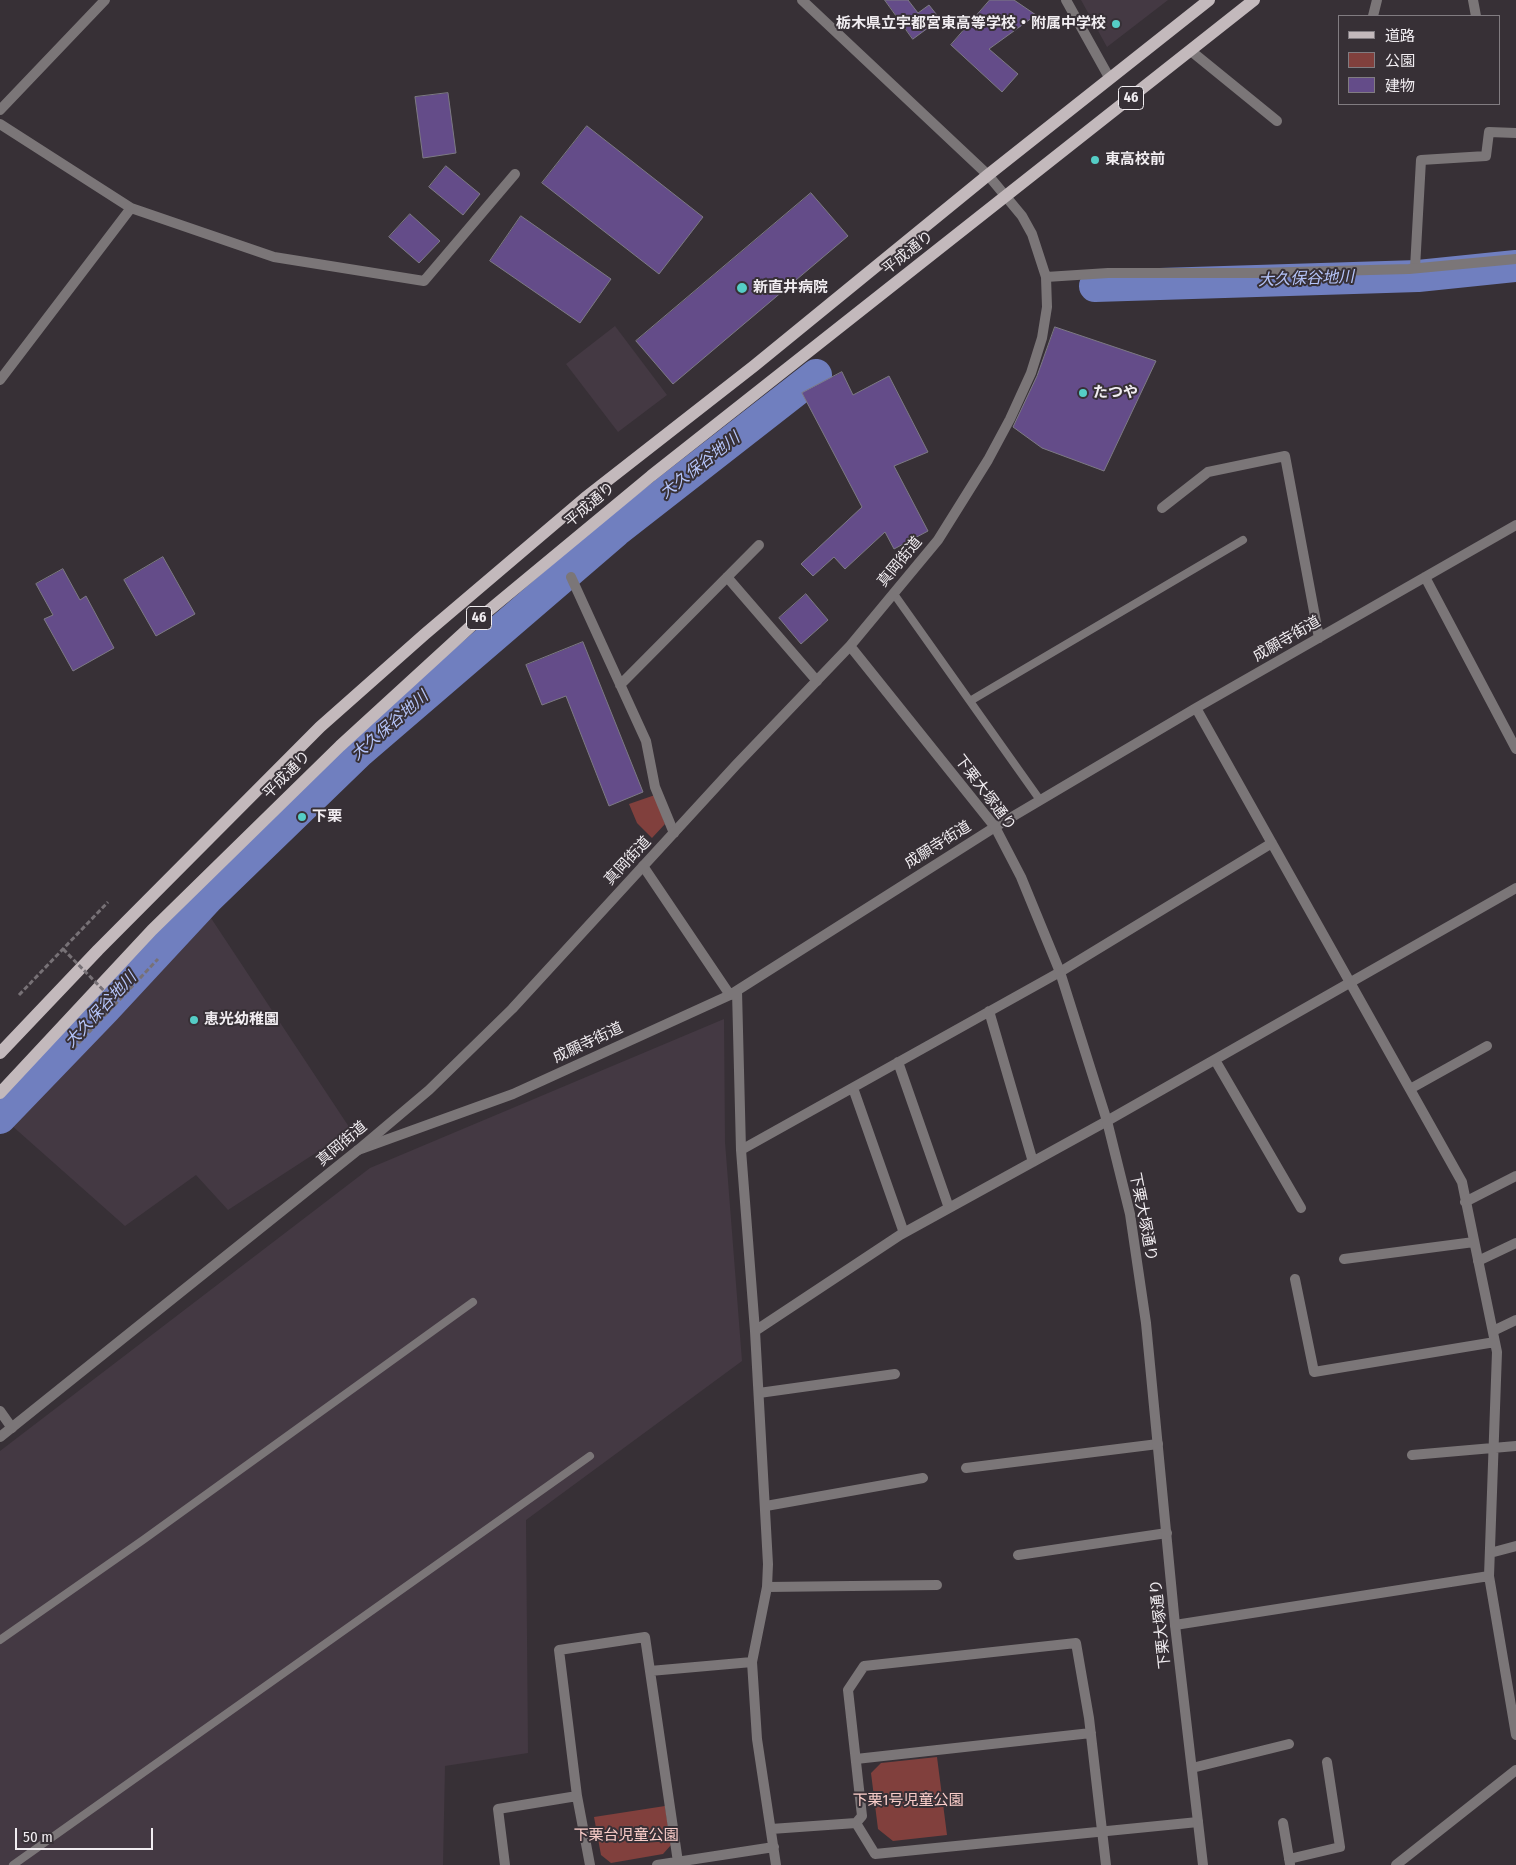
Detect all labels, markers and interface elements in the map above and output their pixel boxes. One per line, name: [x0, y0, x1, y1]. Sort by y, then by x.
place label: 栃木県立宇都宮東高等学校・附属中学校: [836, 15, 1106, 33]
legend: [1338, 15, 1501, 105]
marker: 栃木県立宇都宮東高等学校・附属中学校: [1110, 18, 1122, 30]
text: 道路: [1385, 27, 1415, 45]
text: 公園: [1385, 52, 1415, 70]
text: 建物: [1385, 77, 1415, 95]
road number: 46: [1118, 86, 1144, 110]
place label: 東高校前: [1105, 151, 1165, 169]
marker: 東高校前: [1089, 154, 1101, 166]
street label: 平成通り: [879, 227, 937, 279]
water label: 大久保谷地川: [1258, 268, 1354, 290]
place label: 新直井病院: [753, 279, 828, 297]
marker: 新直井病院: [735, 281, 749, 295]
place label: たつや: [1093, 384, 1138, 402]
marker: たつや: [1077, 387, 1089, 399]
water label: 大久保谷地川: [656, 429, 744, 503]
street label: 平成通り: [561, 479, 619, 531]
street label: 真岡街道: [874, 533, 926, 591]
road number: 46: [466, 606, 492, 630]
street label: 成願寺街道: [1250, 612, 1324, 666]
water label: 大久保谷地川: [347, 687, 433, 765]
street label: 平成通り: [259, 747, 315, 803]
street label: 下栗大塚通り: [951, 752, 1019, 834]
place label: 下栗: [312, 808, 342, 826]
marker: 下栗: [296, 811, 308, 823]
street label: 成願寺街道: [901, 817, 975, 873]
street label: 真岡街道: [601, 833, 655, 889]
water label: 大久保谷地川: [61, 968, 141, 1052]
place label: 恵光幼稚園: [204, 1011, 279, 1029]
marker: 恵光幼稚園: [188, 1014, 200, 1026]
street label: 成願寺街道: [550, 1019, 626, 1067]
street label: 真岡街道: [313, 1118, 371, 1170]
street label: 下栗大塚通り: [1126, 1171, 1160, 1263]
street label: 下栗大塚通り: [1147, 1578, 1175, 1670]
park label: 下栗1号児童公園: [853, 1792, 963, 1810]
scale bar: [18, 1818, 155, 1850]
park label: 下栗台児童公園: [574, 1827, 678, 1845]
text: 50 m: [23, 1828, 53, 1846]

